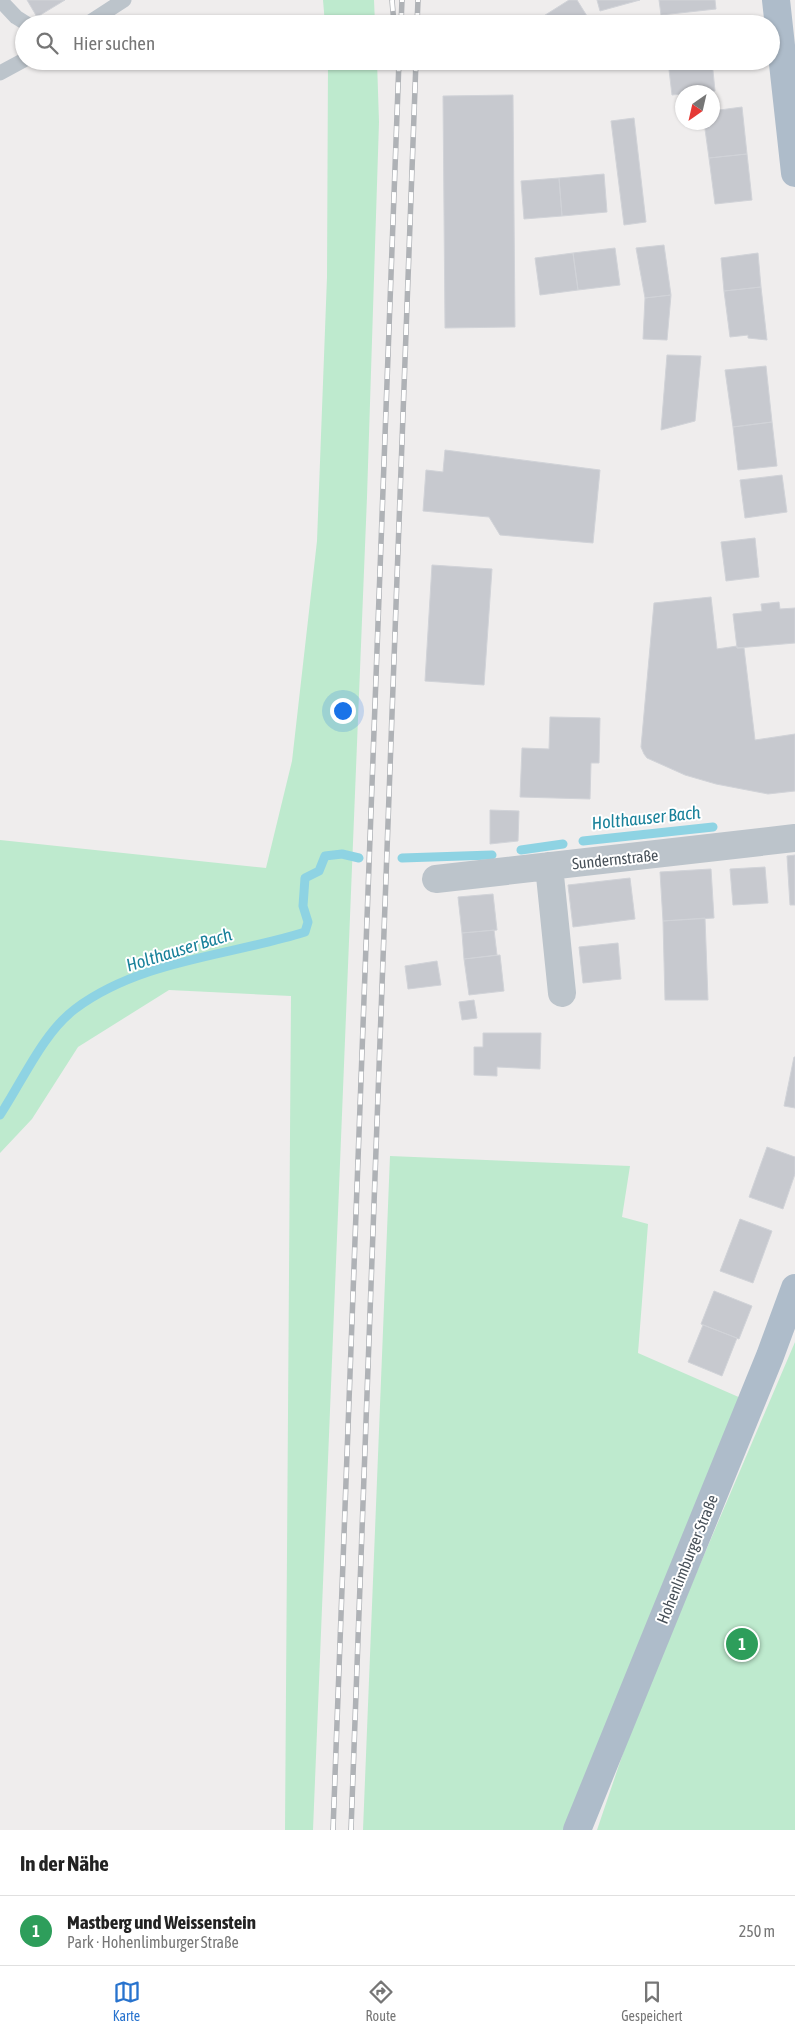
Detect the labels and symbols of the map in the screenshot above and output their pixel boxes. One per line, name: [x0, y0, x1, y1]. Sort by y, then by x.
north arrow: [675, 85, 720, 130]
your location: [330, 698, 356, 724]
water label: Holthauser Bach: [591, 801, 702, 834]
street label: Sundernstraße: [571, 846, 659, 872]
water label: Holthauser Bach: [124, 923, 234, 976]
street label: Hohenlimburger Straße: [653, 1492, 722, 1626]
pin: 1: [726, 1625, 758, 1663]

